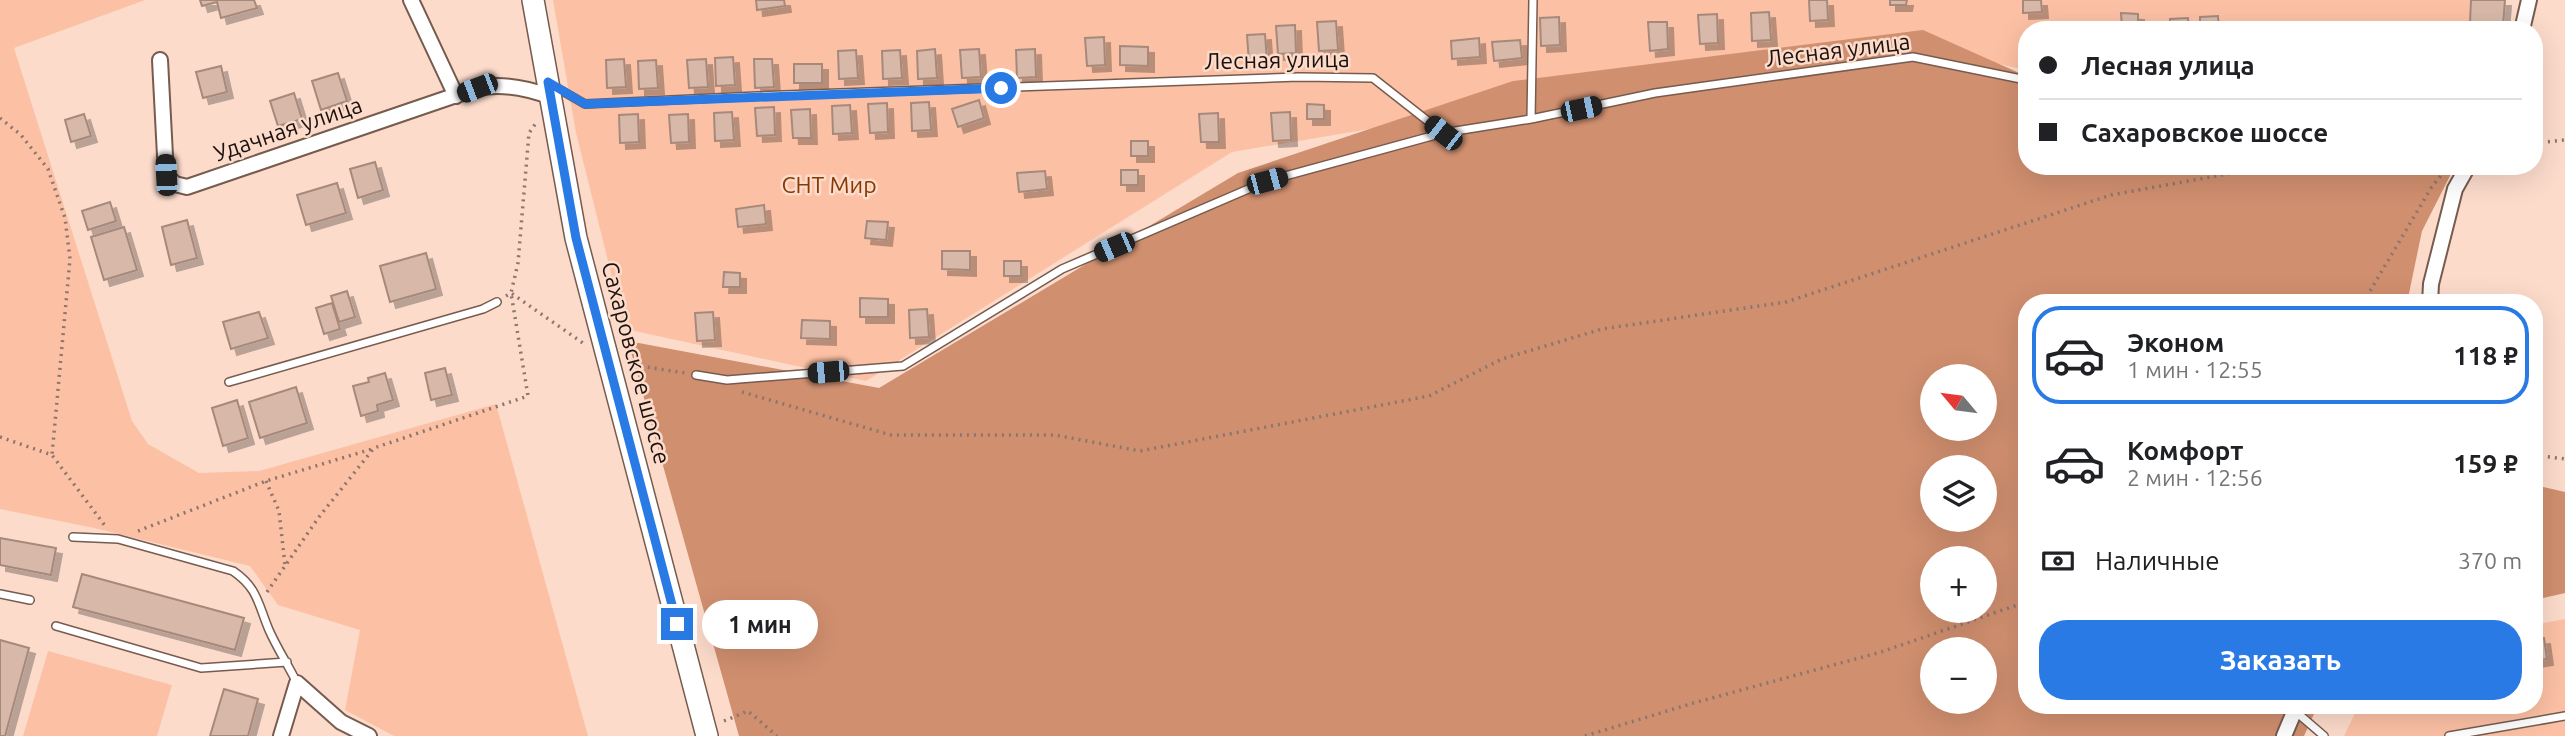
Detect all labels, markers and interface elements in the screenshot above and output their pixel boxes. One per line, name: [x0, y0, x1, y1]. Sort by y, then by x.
street label: Лесная улица: [1764, 28, 1911, 71]
street label: Лесная улица: [1204, 46, 1350, 73]
text: Лесная улица: [2081, 51, 2255, 80]
car: [454, 71, 501, 105]
route start: [985, 72, 1017, 104]
street label: Удачная улица: [211, 91, 365, 166]
car: [1559, 94, 1604, 124]
car: [1420, 112, 1467, 154]
text: Сахаровское шоссе: [2081, 118, 2328, 147]
car: [155, 153, 178, 197]
car: [1244, 165, 1291, 197]
park label: СНТ Мир: [781, 172, 877, 197]
car: [1091, 229, 1138, 265]
street label: Сахаровское шоссе: [597, 259, 676, 467]
icon: car: [2043, 324, 2106, 387]
text: Эконом: [2127, 328, 2224, 357]
text: 118 ₽: [2453, 341, 2518, 370]
text: 1 мин · 12:55: [2127, 357, 2263, 382]
car: [807, 360, 850, 384]
north arrow: [1920, 364, 1997, 441]
map controls: [1920, 364, 1997, 714]
icon: car: [2043, 432, 2106, 495]
text: Комфорт: [2127, 436, 2243, 465]
text: 159 ₽: [2453, 449, 2518, 478]
button: layers: [1920, 455, 1997, 532]
text: 2 мин · 12:56: [2127, 465, 2263, 490]
icon: cash: [2039, 542, 2077, 580]
button: +: [1920, 546, 1997, 623]
text: Наличные: [2095, 546, 2220, 575]
text: 370 m: [2458, 548, 2522, 573]
callout: 1 мин: [702, 600, 817, 648]
route end: [661, 608, 693, 640]
text: 1 мин: [728, 612, 792, 637]
button: Заказать: [2039, 620, 2522, 700]
button: −: [1920, 637, 1997, 714]

